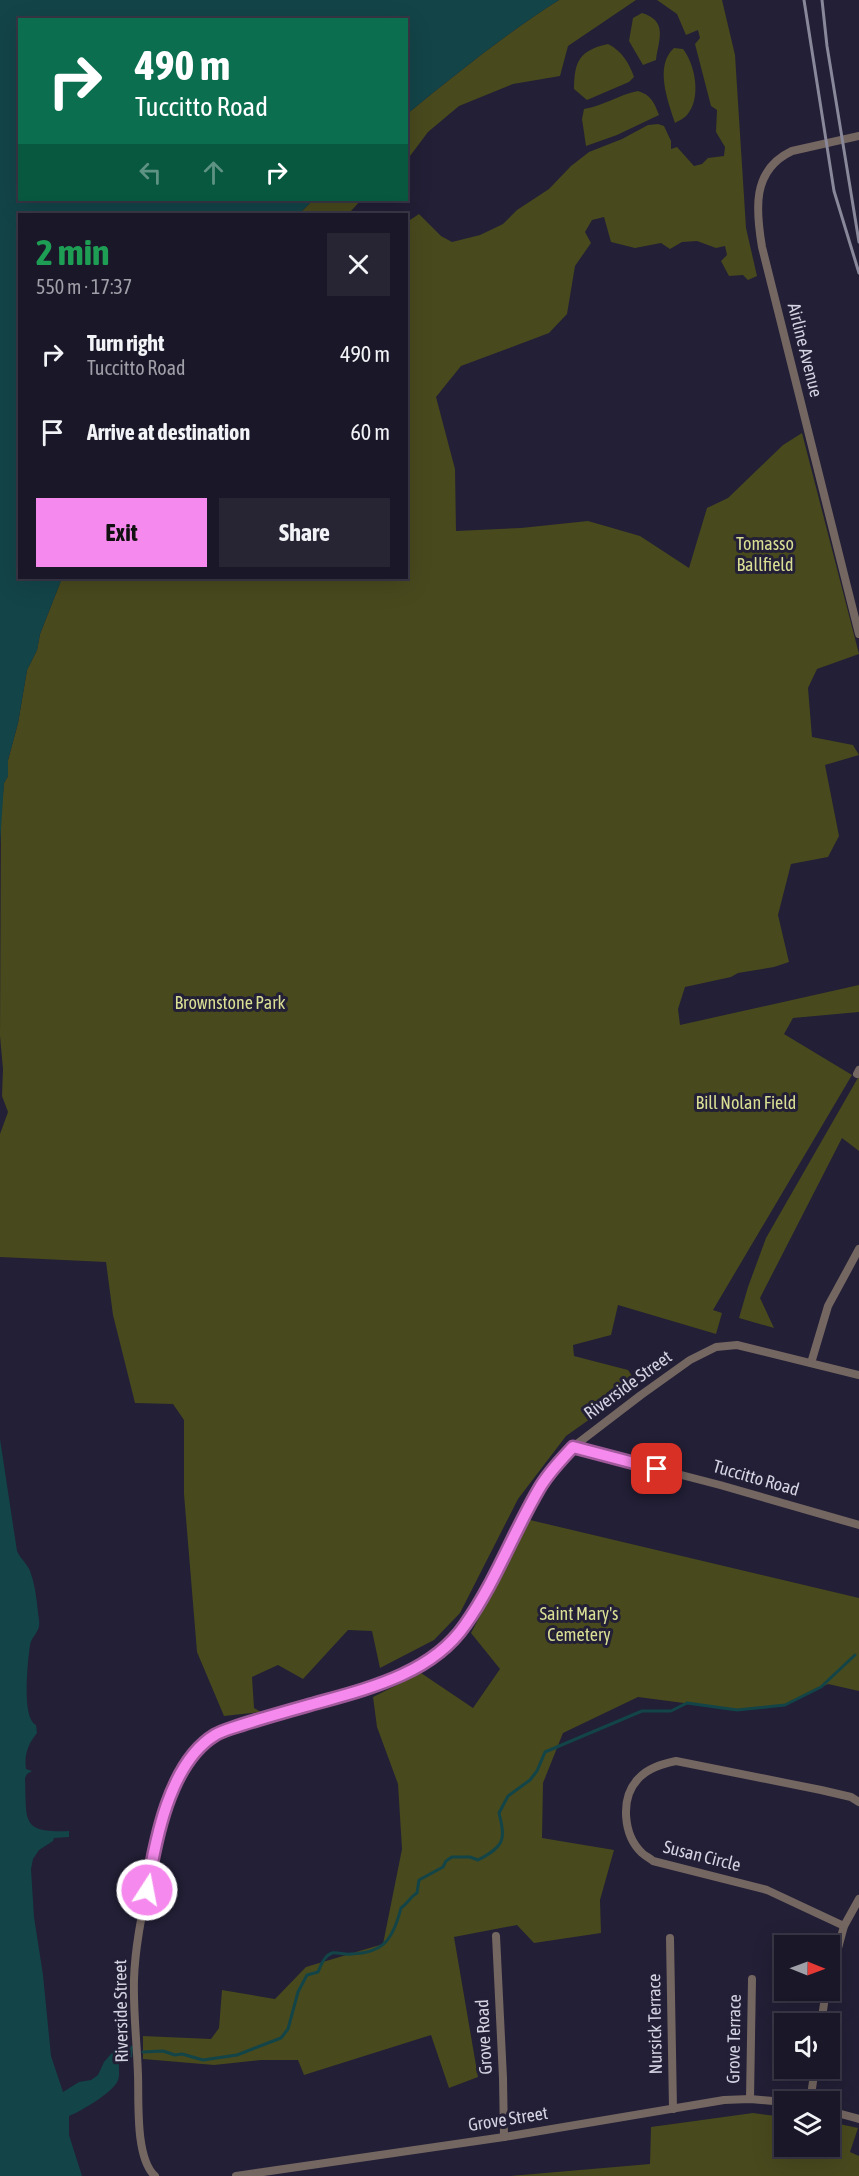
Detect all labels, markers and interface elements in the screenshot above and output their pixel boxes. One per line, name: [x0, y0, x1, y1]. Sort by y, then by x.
text: 490 m: [135, 41, 230, 89]
icon: right: [36, 42, 114, 120]
text: Tuccitto Road: [135, 91, 268, 122]
icon: left: [134, 156, 167, 189]
icon: ahead: [197, 156, 230, 189]
icon: right: [260, 156, 293, 189]
text: 2 min: [36, 231, 110, 273]
button: close: [327, 233, 390, 296]
text: 550 m · 17:37: [36, 275, 132, 298]
street label: Airline Avenue: [784, 301, 827, 399]
text: Turn right: [87, 330, 164, 356]
icon: right: [36, 338, 69, 371]
text: 490 m: [340, 341, 390, 367]
text: Tuccitto Road: [87, 356, 185, 379]
icon: arrive: [36, 416, 69, 449]
text: Arrive at destination: [87, 419, 250, 445]
text: 60 m: [350, 419, 390, 445]
button: Exit: [36, 498, 207, 567]
button: Share: [219, 498, 390, 567]
park label: Tomasso Ballfield: [736, 533, 794, 575]
park label: Brownstone Park: [175, 992, 286, 1013]
park label: Bill Nolan Field: [696, 1092, 796, 1113]
street label: Riverside Street: [580, 1346, 676, 1423]
pin: [631, 1443, 682, 1494]
icon: arrive: [640, 1452, 673, 1485]
street label: Tuccitto Road: [711, 1455, 802, 1500]
park label: Saint Mary's Cemetery: [540, 1603, 618, 1645]
street label: Susan Circle: [661, 1836, 743, 1875]
position arrow: [115, 1858, 179, 1922]
north arrow: [774, 1935, 840, 2001]
map controls: [774, 1935, 840, 2157]
street label: Riverside Street: [109, 1959, 132, 2063]
street label: Nursick Terrace: [643, 1974, 666, 2074]
street label: Grove Terrace: [722, 1994, 745, 2084]
street label: Grove Road: [471, 1999, 496, 2075]
button: sound: [774, 2013, 840, 2079]
button: layers: [774, 2091, 840, 2157]
street label: Grove Street: [467, 2102, 549, 2135]

